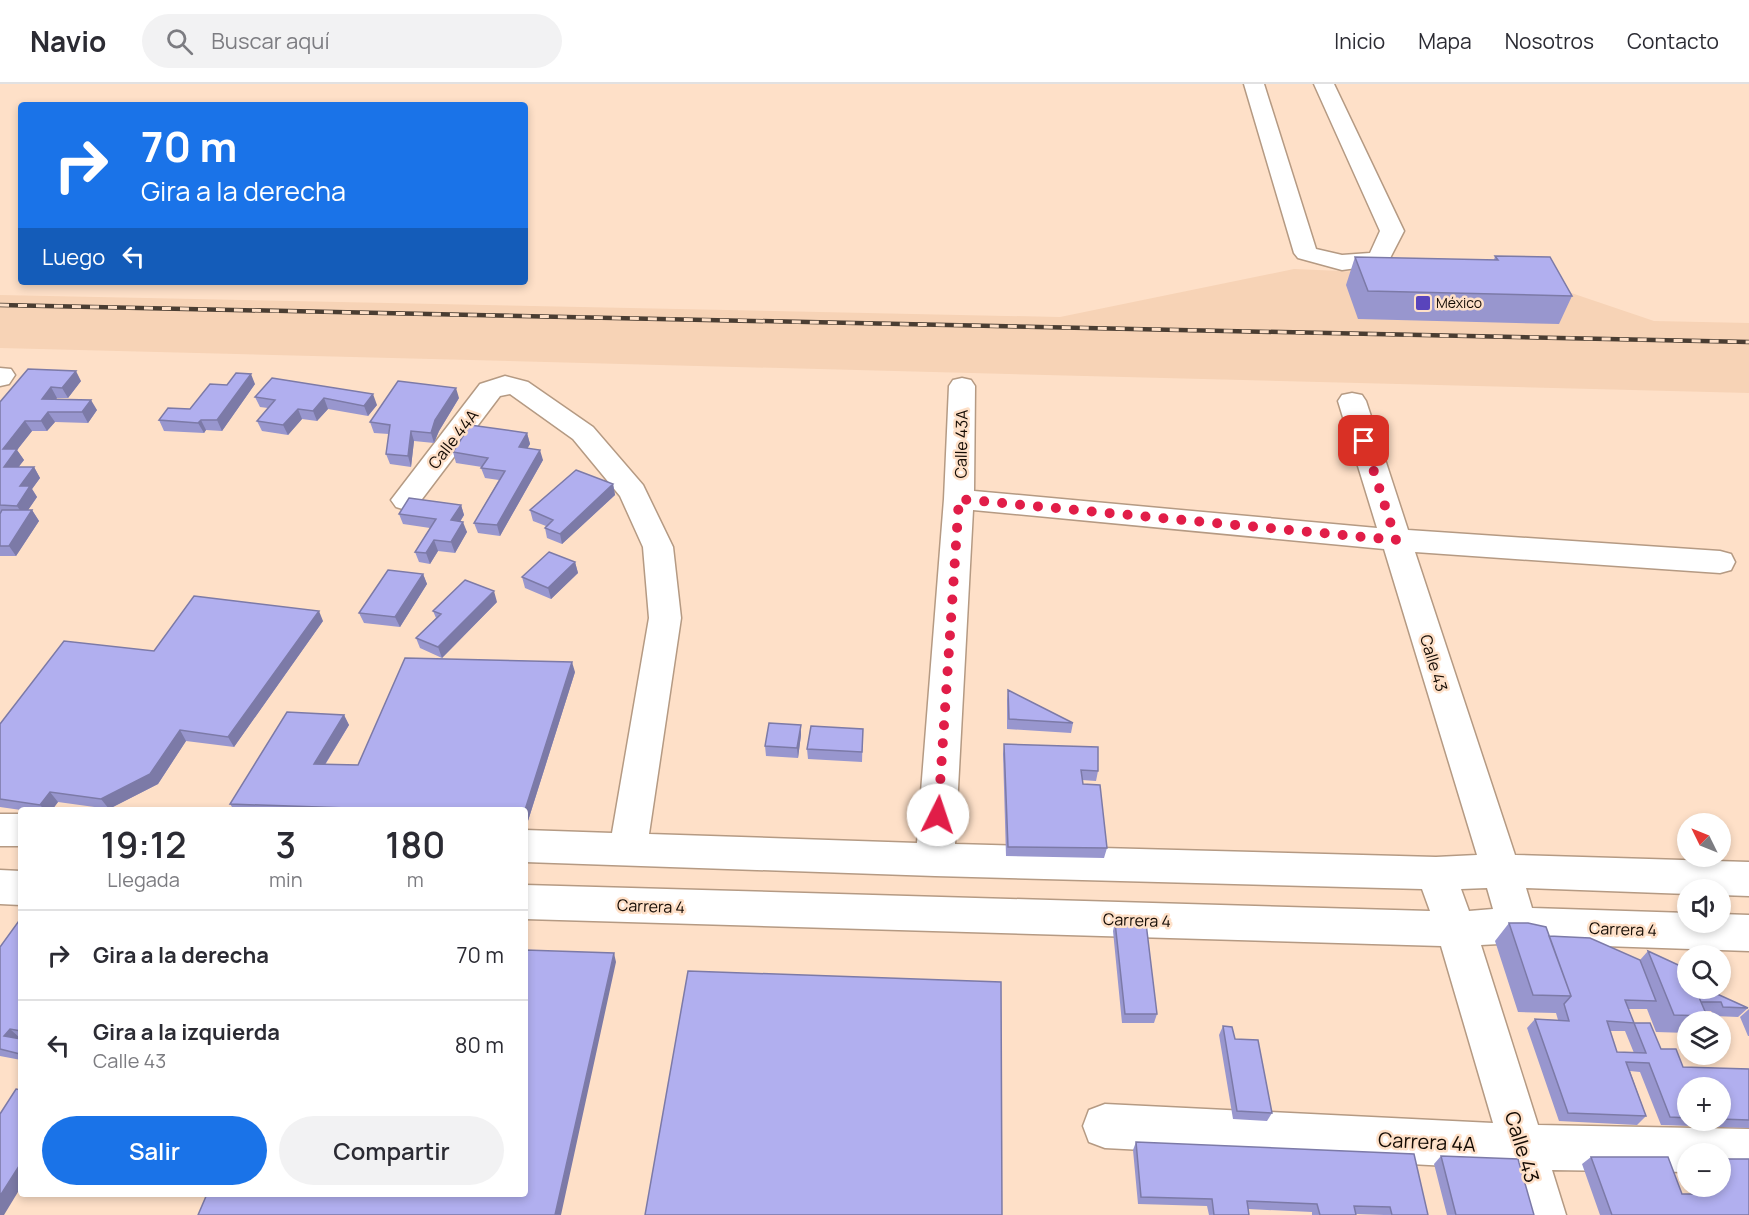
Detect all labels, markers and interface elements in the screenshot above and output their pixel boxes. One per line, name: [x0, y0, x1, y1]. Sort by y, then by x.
search box: [142, 14, 562, 68]
text: Navio: [30, 22, 106, 60]
icon: search: [163, 25, 196, 58]
text: Buscar aquí: [211, 26, 330, 56]
text: Inicio: [1334, 27, 1385, 55]
text: Mapa: [1418, 27, 1472, 55]
text: Nosotros: [1505, 27, 1594, 55]
text: Contacto: [1627, 27, 1719, 55]
text: 70 m: [141, 117, 237, 175]
icon: right: [42, 126, 120, 204]
text: Gira a la derecha: [141, 172, 346, 209]
icon: left: [117, 240, 150, 273]
text: Luego: [42, 242, 105, 272]
place label: México: [1436, 293, 1482, 312]
marker: México: [1414, 294, 1432, 312]
street label: Calle 44A: [423, 405, 483, 473]
street label: Calle 43A: [949, 409, 973, 479]
pin: [1338, 415, 1389, 466]
icon: arrive: [1347, 424, 1380, 457]
street label: Calle 43: [1415, 632, 1453, 694]
position arrow: [906, 783, 970, 847]
north arrow: [1677, 813, 1731, 867]
map controls: [1677, 813, 1731, 1197]
text: 19:12: [101, 820, 186, 869]
text: 3: [276, 820, 296, 869]
text: 180: [385, 820, 445, 869]
text: Llegada: [107, 866, 180, 893]
text: min: [269, 866, 303, 893]
text: m: [407, 866, 424, 893]
button: sound: [1677, 879, 1731, 933]
street label: Carrera 4: [617, 894, 685, 918]
street label: Carrera 4: [1103, 908, 1171, 932]
street label: Carrera 4: [1589, 917, 1657, 941]
icon: right: [42, 939, 75, 972]
text: Gira a la derecha: [93, 940, 269, 970]
text: 70 m: [456, 940, 504, 970]
button: search: [1677, 945, 1731, 999]
button: layers: [1677, 1011, 1731, 1065]
text: Gira a la izquierda: [93, 1017, 280, 1047]
icon: left: [42, 1029, 75, 1062]
text: 80 m: [455, 1030, 504, 1060]
text: Calle 43: [93, 1047, 166, 1074]
button: +: [1677, 1077, 1731, 1131]
street label: Calle 43: [1499, 1108, 1546, 1186]
button: Salir: [42, 1116, 267, 1185]
button: Compartir: [279, 1116, 504, 1185]
street label: Carrera 4A: [1377, 1125, 1477, 1158]
button: −: [1677, 1143, 1731, 1197]

